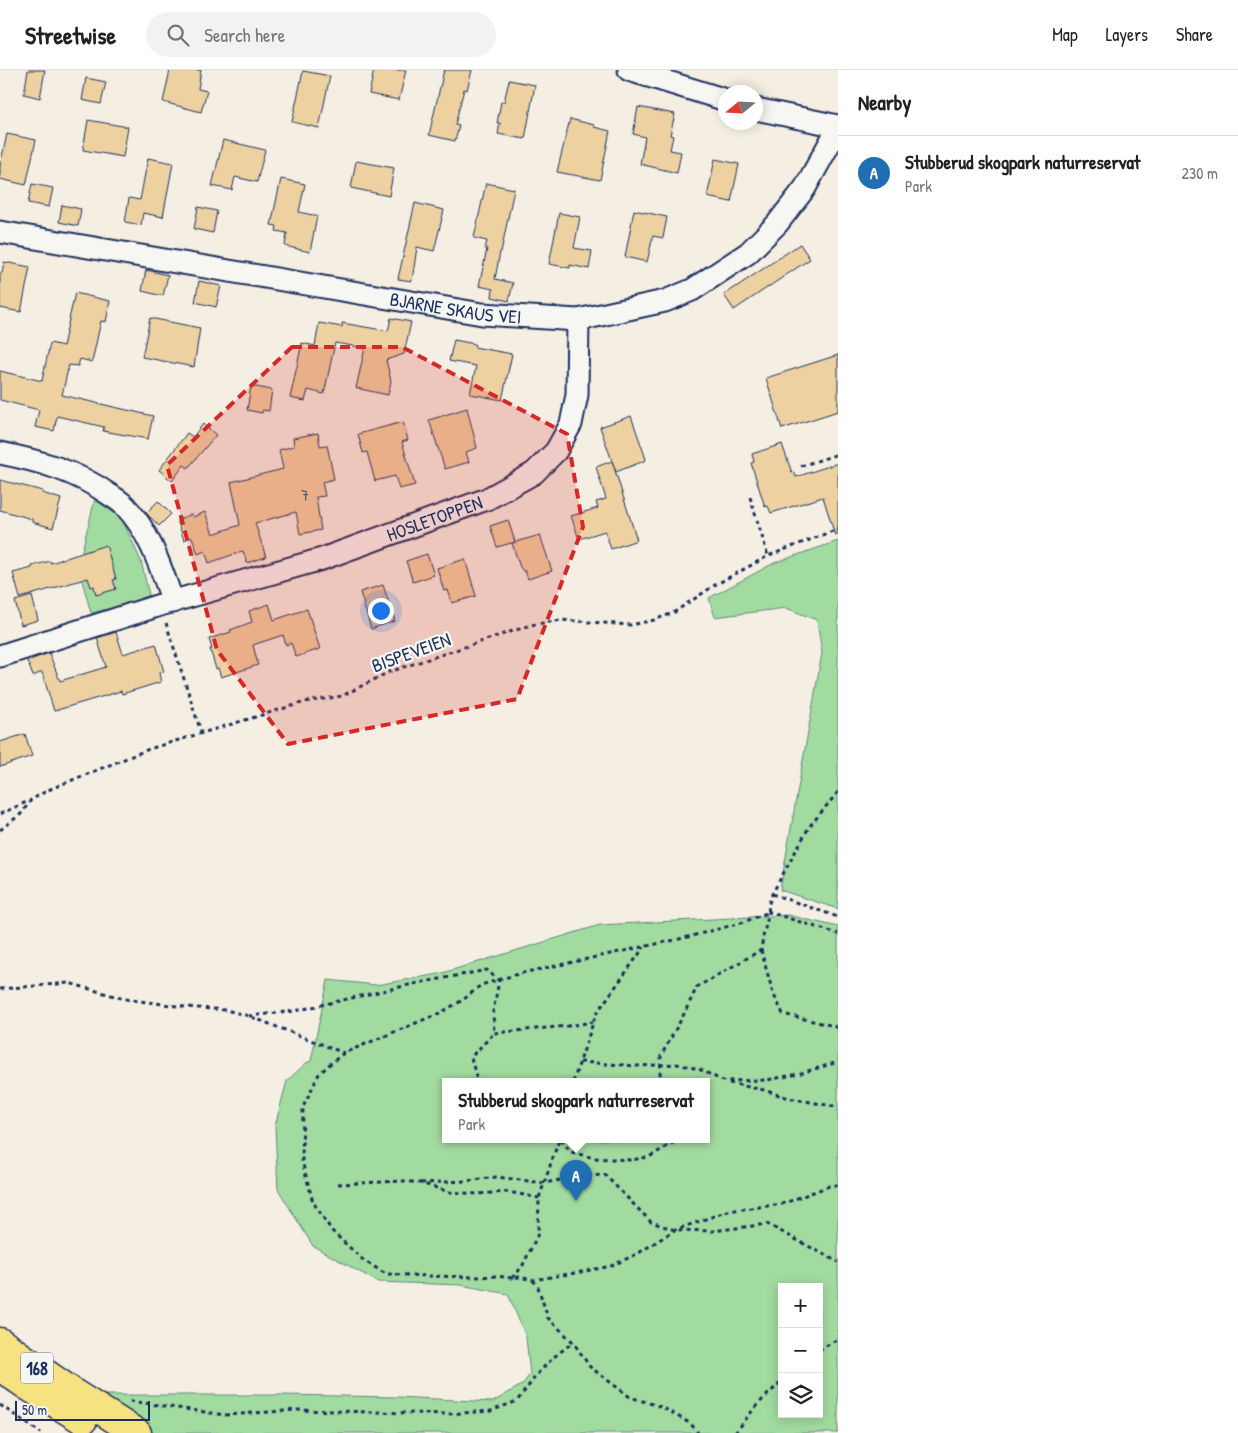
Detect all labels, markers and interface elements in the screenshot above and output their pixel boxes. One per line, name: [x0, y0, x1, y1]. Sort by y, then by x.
search box: [146, 12, 496, 57]
text: Streetwise: [25, 19, 116, 51]
icon: search: [164, 21, 192, 49]
text: Search here: [204, 22, 285, 48]
text: Map: [1052, 22, 1078, 47]
text: Layers: [1106, 22, 1148, 47]
text: Share: [1176, 22, 1213, 47]
north arrow: [718, 85, 763, 130]
text: Nearby: [858, 88, 911, 117]
text: Stubberud skogpark naturreservat: [905, 149, 1140, 175]
text: A: [870, 162, 878, 184]
text: 230 m: [1182, 162, 1218, 184]
text: Park: [905, 175, 932, 197]
street label: BJARNE SKAUS VEI: [388, 286, 522, 329]
house number: 7: [301, 484, 309, 506]
street label: HOSLETOPPEN: [383, 489, 486, 547]
your location: [368, 598, 394, 624]
street label: BISPEVEIEN: [368, 626, 454, 678]
popup: [442, 1078, 710, 1143]
text: Stubberud skogpark naturreservat: [458, 1087, 694, 1113]
text: Park: [458, 1113, 485, 1135]
pin: A: [560, 1160, 592, 1201]
map controls: [778, 1283, 823, 1418]
button: +: [778, 1283, 823, 1328]
button: −: [778, 1328, 823, 1373]
road number: 168: [21, 1352, 53, 1384]
button: layers: [778, 1373, 823, 1418]
scale bar: [15, 1398, 150, 1421]
text: 50 m: [22, 1400, 47, 1419]

